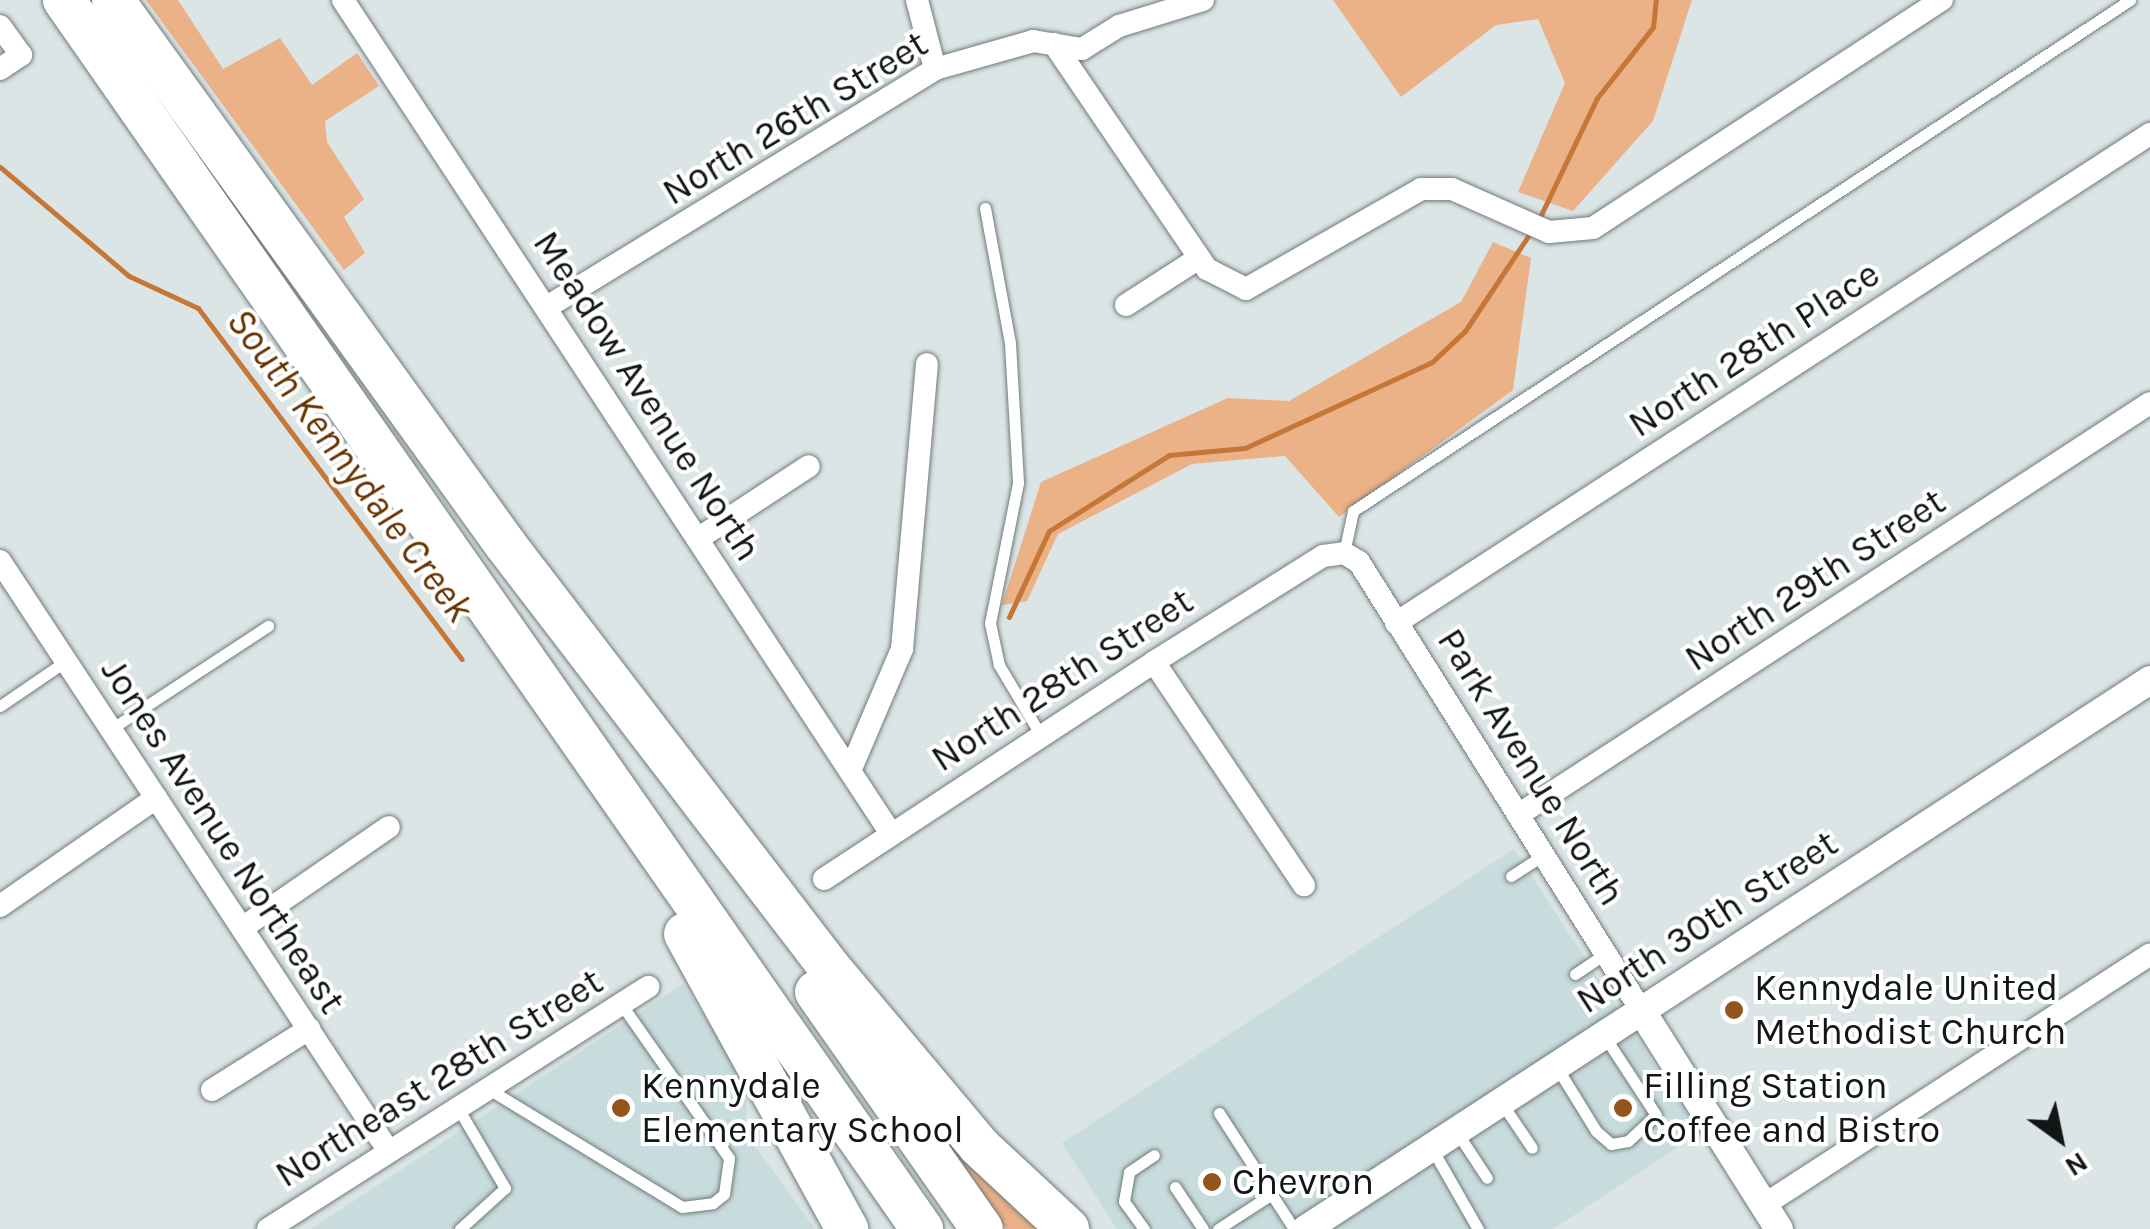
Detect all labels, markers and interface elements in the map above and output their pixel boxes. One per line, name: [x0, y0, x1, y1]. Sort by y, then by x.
street label: North 26th Street: [654, 21, 936, 215]
street label: Meadow Avenue North: [523, 222, 771, 570]
street label: North 28th Place: [1620, 251, 1888, 447]
water label: South Kennydale Creek: [216, 299, 484, 631]
street label: North 29th Street: [1676, 479, 1954, 681]
street label: North 28th Street: [923, 578, 1201, 782]
street label: Park Avenue North: [1427, 620, 1635, 914]
street label: Jones Avenue Northeast: [91, 650, 355, 1022]
street label: North 30th Street: [1568, 821, 1846, 1023]
street label: Northeast 28th Street: [267, 959, 611, 1197]
place label: Kennydale United Methodist Church: [1754, 965, 2066, 1054]
marker: Kennydale United Methodist Church: [1723, 999, 1745, 1021]
place label: Kennydale Elementary School: [641, 1063, 964, 1152]
place label: Filling Station Coffee and Bistro: [1643, 1063, 1940, 1152]
north arrow: [2010, 1089, 2110, 1189]
marker: Kennydale Elementary School: [610, 1097, 632, 1119]
marker: Filling Station Coffee and Bistro: [1612, 1097, 1634, 1119]
text: N: [2059, 1145, 2094, 1184]
place label: Chevron: [1232, 1159, 1374, 1205]
marker: Chevron: [1201, 1171, 1223, 1193]

